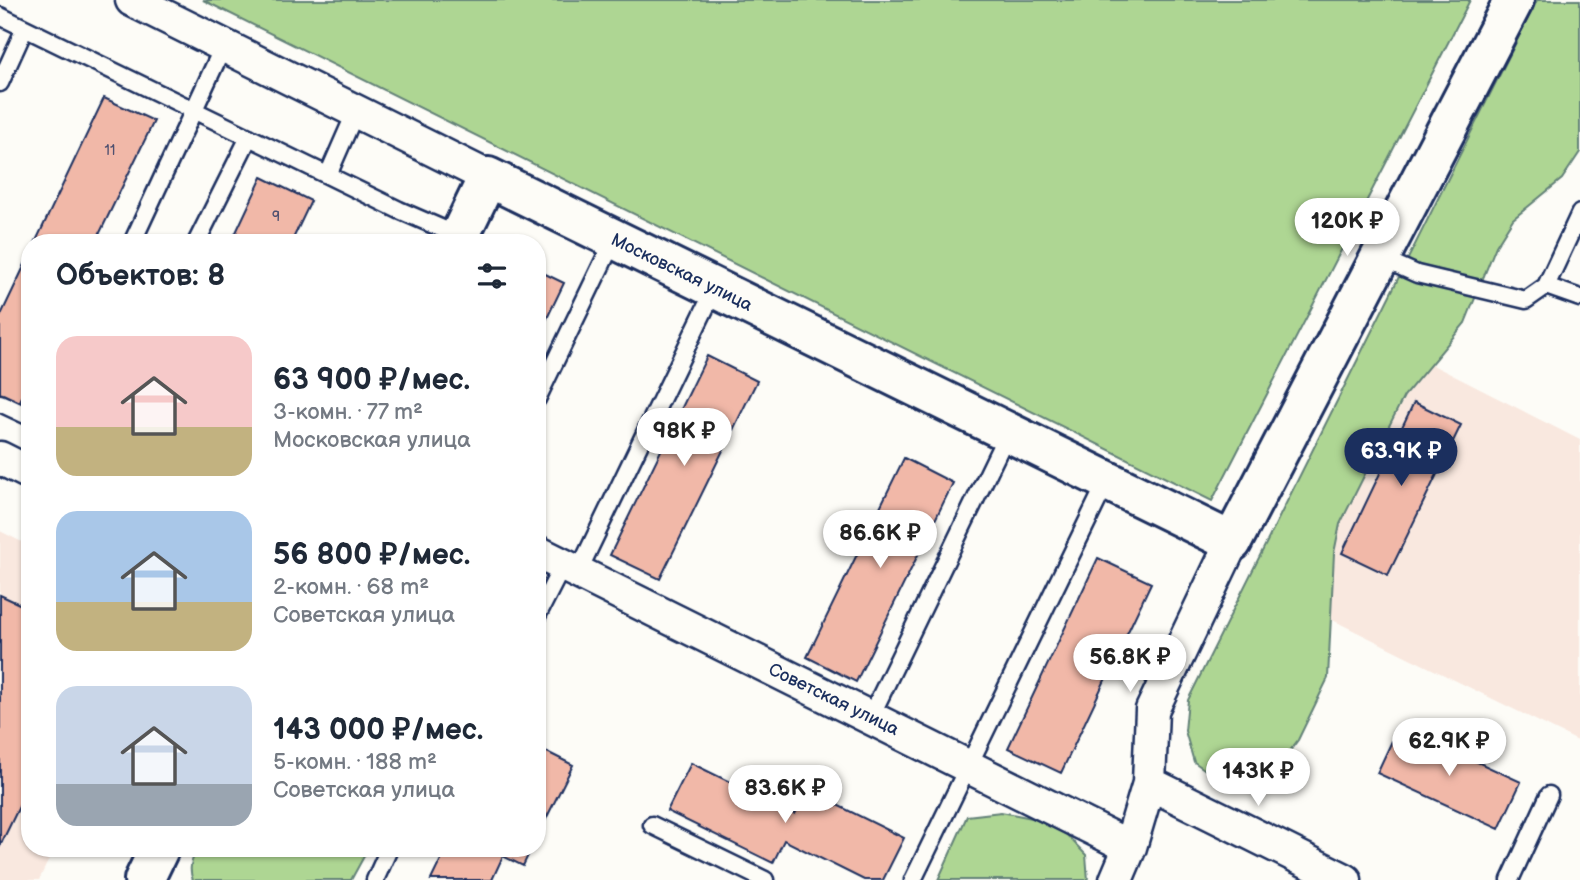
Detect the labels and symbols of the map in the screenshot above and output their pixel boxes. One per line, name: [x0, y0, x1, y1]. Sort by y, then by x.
house number: 11: [105, 142, 115, 159]
pin: 120K ₽: [1290, 198, 1404, 258]
house number: 9: [272, 208, 280, 225]
street label: Московская улица: [608, 229, 756, 316]
pin: 98K ₽: [635, 408, 733, 468]
pin: 63.9K ₽: [1336, 428, 1466, 488]
pin: 86.6K ₽: [815, 510, 945, 570]
pin: 56.8K ₽: [1065, 634, 1195, 694]
street label: Советская улица: [765, 659, 903, 740]
pin: 62.9K ₽: [1384, 718, 1514, 778]
pin: 143K ₽: [1201, 748, 1315, 808]
pin: 83.6K ₽: [720, 766, 850, 825]

